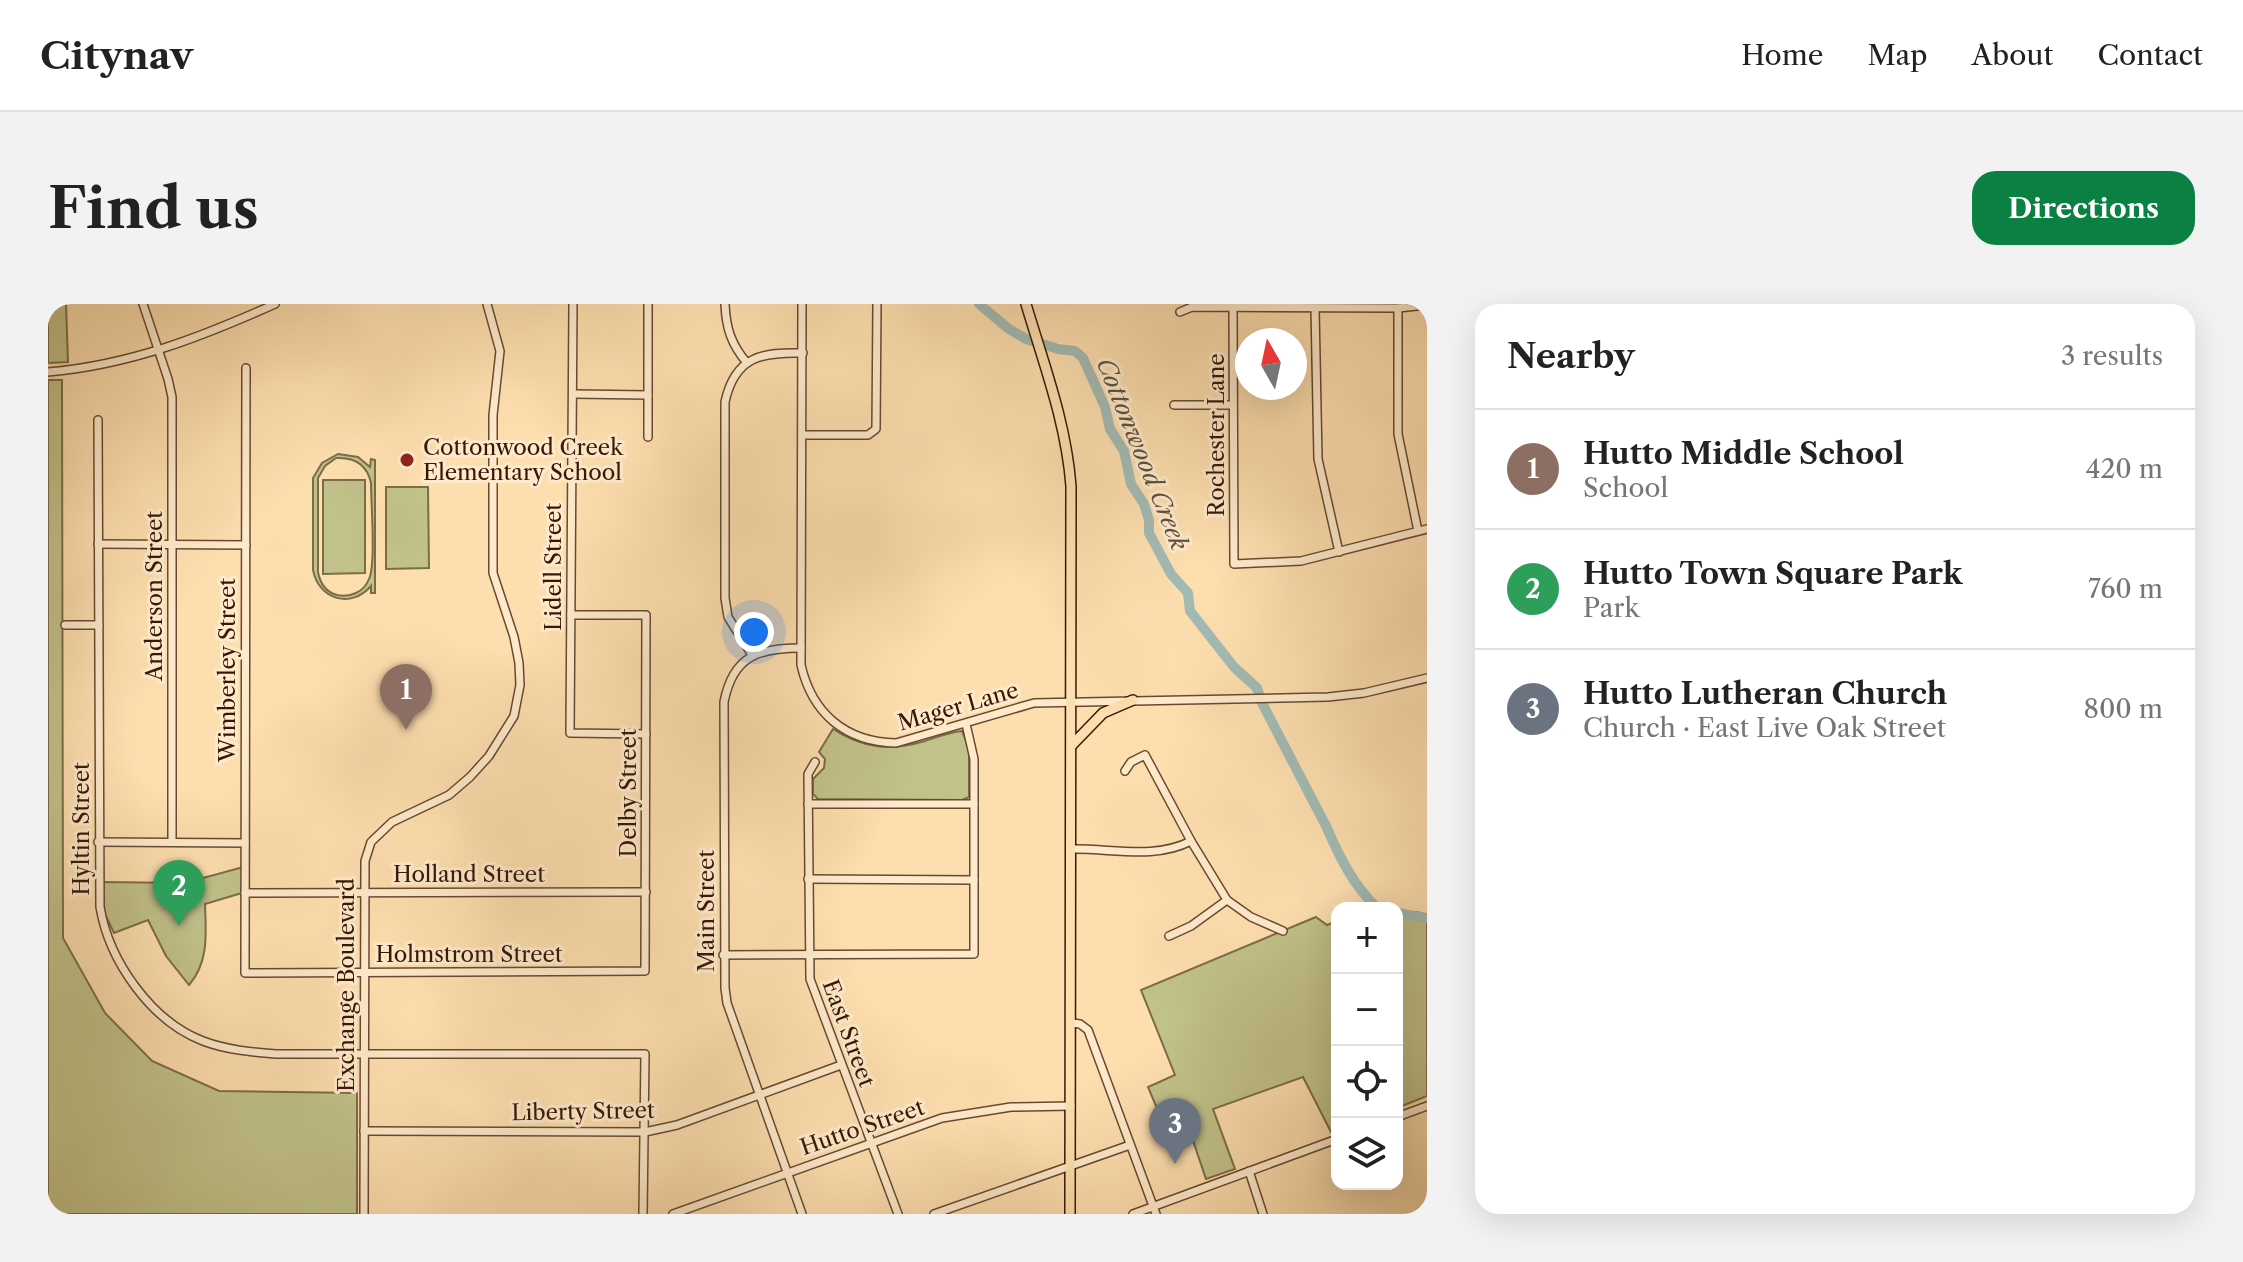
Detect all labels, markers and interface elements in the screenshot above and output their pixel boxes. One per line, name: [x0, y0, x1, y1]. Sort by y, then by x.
text: Citynav: [40, 32, 193, 79]
text: Home: [1741, 38, 1823, 72]
text: Map: [1867, 38, 1927, 72]
text: About: [1971, 38, 2053, 72]
text: Contact: [2097, 38, 2203, 72]
button: Directions: [1972, 171, 2195, 245]
text: Find us: [48, 174, 259, 243]
north arrow: [1235, 328, 1307, 400]
text: Nearby: [1507, 335, 1635, 377]
text: 3 results: [2061, 340, 2163, 372]
water label: Cottonwood Creek: [1091, 353, 1195, 555]
street label: Rochester Lane: [1203, 353, 1230, 517]
place label: Cottonwood Creek Elementary School: [423, 434, 624, 486]
text: Hutto Middle School: [1583, 435, 1904, 472]
marker: Cottonwood Creek Elementary School: [398, 451, 416, 469]
text: 1: [1527, 453, 1539, 485]
text: 420 m: [2085, 453, 2163, 485]
text: School: [1583, 472, 1668, 504]
street label: Lidell Street: [540, 503, 567, 631]
street label: Anderson Street: [141, 511, 168, 682]
text: Hutto Town Square Park: [1583, 555, 1963, 592]
text: 2: [1525, 573, 1541, 605]
text: 760 m: [2088, 573, 2163, 605]
street label: Wimberley Street: [214, 578, 241, 763]
text: Park: [1583, 592, 1640, 624]
your location: [734, 612, 774, 652]
pin: 1: [380, 664, 432, 730]
text: Hutto Lutheran Church: [1583, 675, 1947, 712]
street label: Mager Lane: [895, 676, 1022, 737]
text: 3: [1526, 693, 1540, 725]
text: 800 m: [2083, 693, 2163, 725]
text: Church · East Live Oak Street: [1583, 712, 1946, 744]
street label: Delby Street: [615, 728, 642, 858]
street label: Hyltin Street: [68, 762, 95, 896]
street label: Main Street: [693, 850, 720, 972]
pin: 2: [153, 860, 205, 926]
street label: Holland Street: [393, 861, 545, 888]
street label: Exchange Boulevard: [333, 878, 360, 1092]
map controls: [1331, 902, 1403, 1190]
button: +: [1331, 902, 1403, 974]
street label: Holmstrom Street: [375, 941, 563, 968]
button: −: [1331, 974, 1403, 1046]
street label: East Street: [817, 976, 880, 1091]
button: locate: [1331, 1046, 1403, 1118]
street label: Hutto Street: [797, 1094, 928, 1161]
street label: Liberty Street: [511, 1097, 655, 1126]
pin: 3: [1149, 1098, 1201, 1164]
button: layers: [1331, 1118, 1403, 1190]

